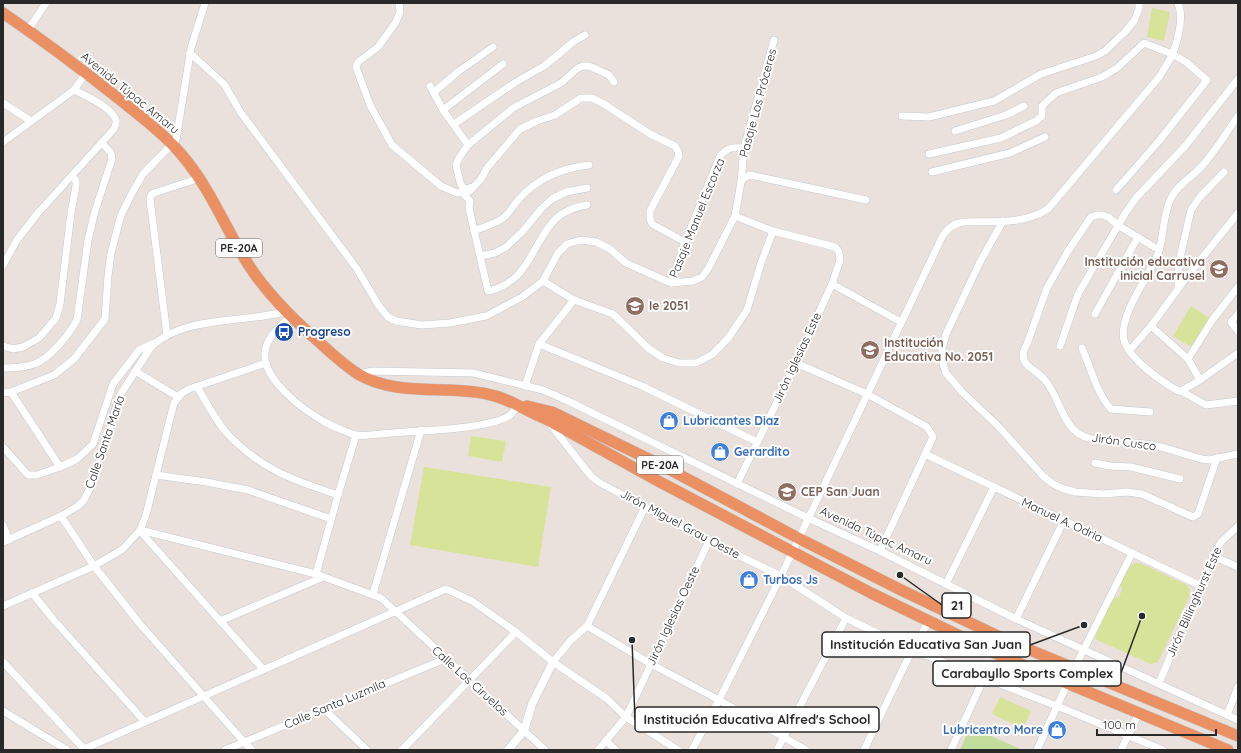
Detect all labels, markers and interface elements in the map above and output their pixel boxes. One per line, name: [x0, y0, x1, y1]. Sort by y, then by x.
street label: Pasaje Los Próceres: [736, 46, 779, 159]
street label: Avenida Túpac Amaru: [78, 48, 182, 137]
street label: Pasaje Manuel Escorza: [666, 156, 727, 280]
road number: PE-20A: [216, 239, 262, 257]
place label: Institución educativa inicial Carrusel: [1084, 254, 1205, 283]
school or university icon: Institución educativa inicial Carrusel: [1208, 258, 1230, 280]
school or university icon: Ie 2051: [624, 295, 646, 317]
place label: Ie 2051: [649, 298, 689, 313]
street label: Jirón Iglesias Este: [769, 310, 824, 406]
bus stop icon: Progreso: [273, 321, 295, 343]
place label: Progreso: [298, 324, 351, 339]
place label: Institución Educativa No. 2051: [884, 335, 993, 364]
school or university icon: Institución Educativa No. 2051: [859, 339, 881, 361]
street label: Calle Santa María: [82, 393, 128, 491]
shop icon: Lubricantes Diaz: [658, 410, 680, 432]
place label: Lubricantes Diaz: [683, 413, 779, 428]
street label: Jirón Cusco: [1091, 430, 1157, 453]
shop icon: Gerardito: [709, 441, 731, 463]
place label: Gerardito: [734, 444, 790, 459]
road number: PE-20A: [637, 456, 683, 474]
school or university icon: CEP San Juan: [776, 481, 798, 503]
place label: CEP San Juan: [801, 484, 880, 499]
street label: Jirón Miguel Grau Oeste: [618, 486, 743, 562]
street label: Manuel A. Odria: [1019, 494, 1105, 545]
street label: Avenida Túpac Amaru: [818, 503, 935, 568]
street label: Jirón Billinghurst Este: [1163, 544, 1225, 659]
street label: Jirón Iglesias Oeste: [643, 563, 702, 668]
shop icon: Turbos Js: [738, 569, 760, 591]
place label: Turbos Js: [763, 572, 818, 587]
callout: 21: [942, 593, 971, 618]
text: 21: [951, 597, 963, 613]
callout: Institución Educativa San Juan: [822, 632, 1030, 657]
text: Institución Educativa San Juan: [830, 636, 1022, 652]
street label: Calle Los Ciruelos: [429, 643, 512, 719]
callout: Carabayllo Sports Complex: [933, 661, 1121, 686]
text: Carabayllo Sports Complex: [941, 665, 1113, 681]
street label: Calle Santa Luzmila: [282, 675, 388, 732]
callout: Institución Educativa Alfred's School: [635, 707, 879, 732]
text: Institución Educativa Alfred's School: [643, 711, 871, 727]
scale bar: [1097, 711, 1216, 737]
text: 100 m: [1103, 717, 1136, 732]
shop icon: Lubricentro More: [1046, 719, 1068, 741]
place label: Lubricentro More: [943, 722, 1043, 737]

